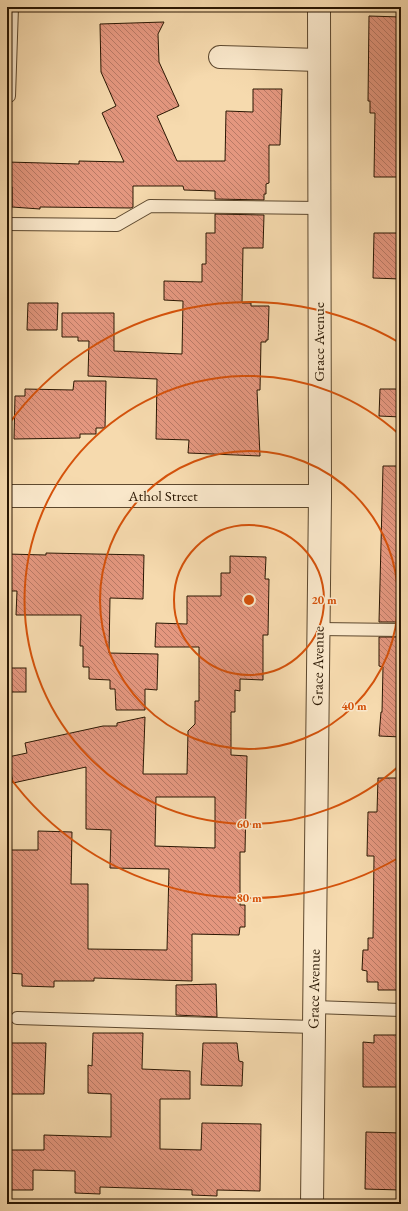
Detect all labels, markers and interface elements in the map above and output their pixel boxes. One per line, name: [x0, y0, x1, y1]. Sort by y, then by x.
street label: Grace Avenue: [309, 302, 328, 382]
street label: Athol Street: [127, 486, 198, 505]
text: 20 m: [311, 592, 337, 608]
centre of rings: [242, 593, 256, 607]
street label: Grace Avenue: [307, 626, 328, 706]
text: 40 m: [341, 698, 367, 714]
text: 60 m: [236, 816, 262, 832]
text: 80 m: [236, 890, 262, 906]
street label: Grace Avenue: [303, 949, 324, 1029]

